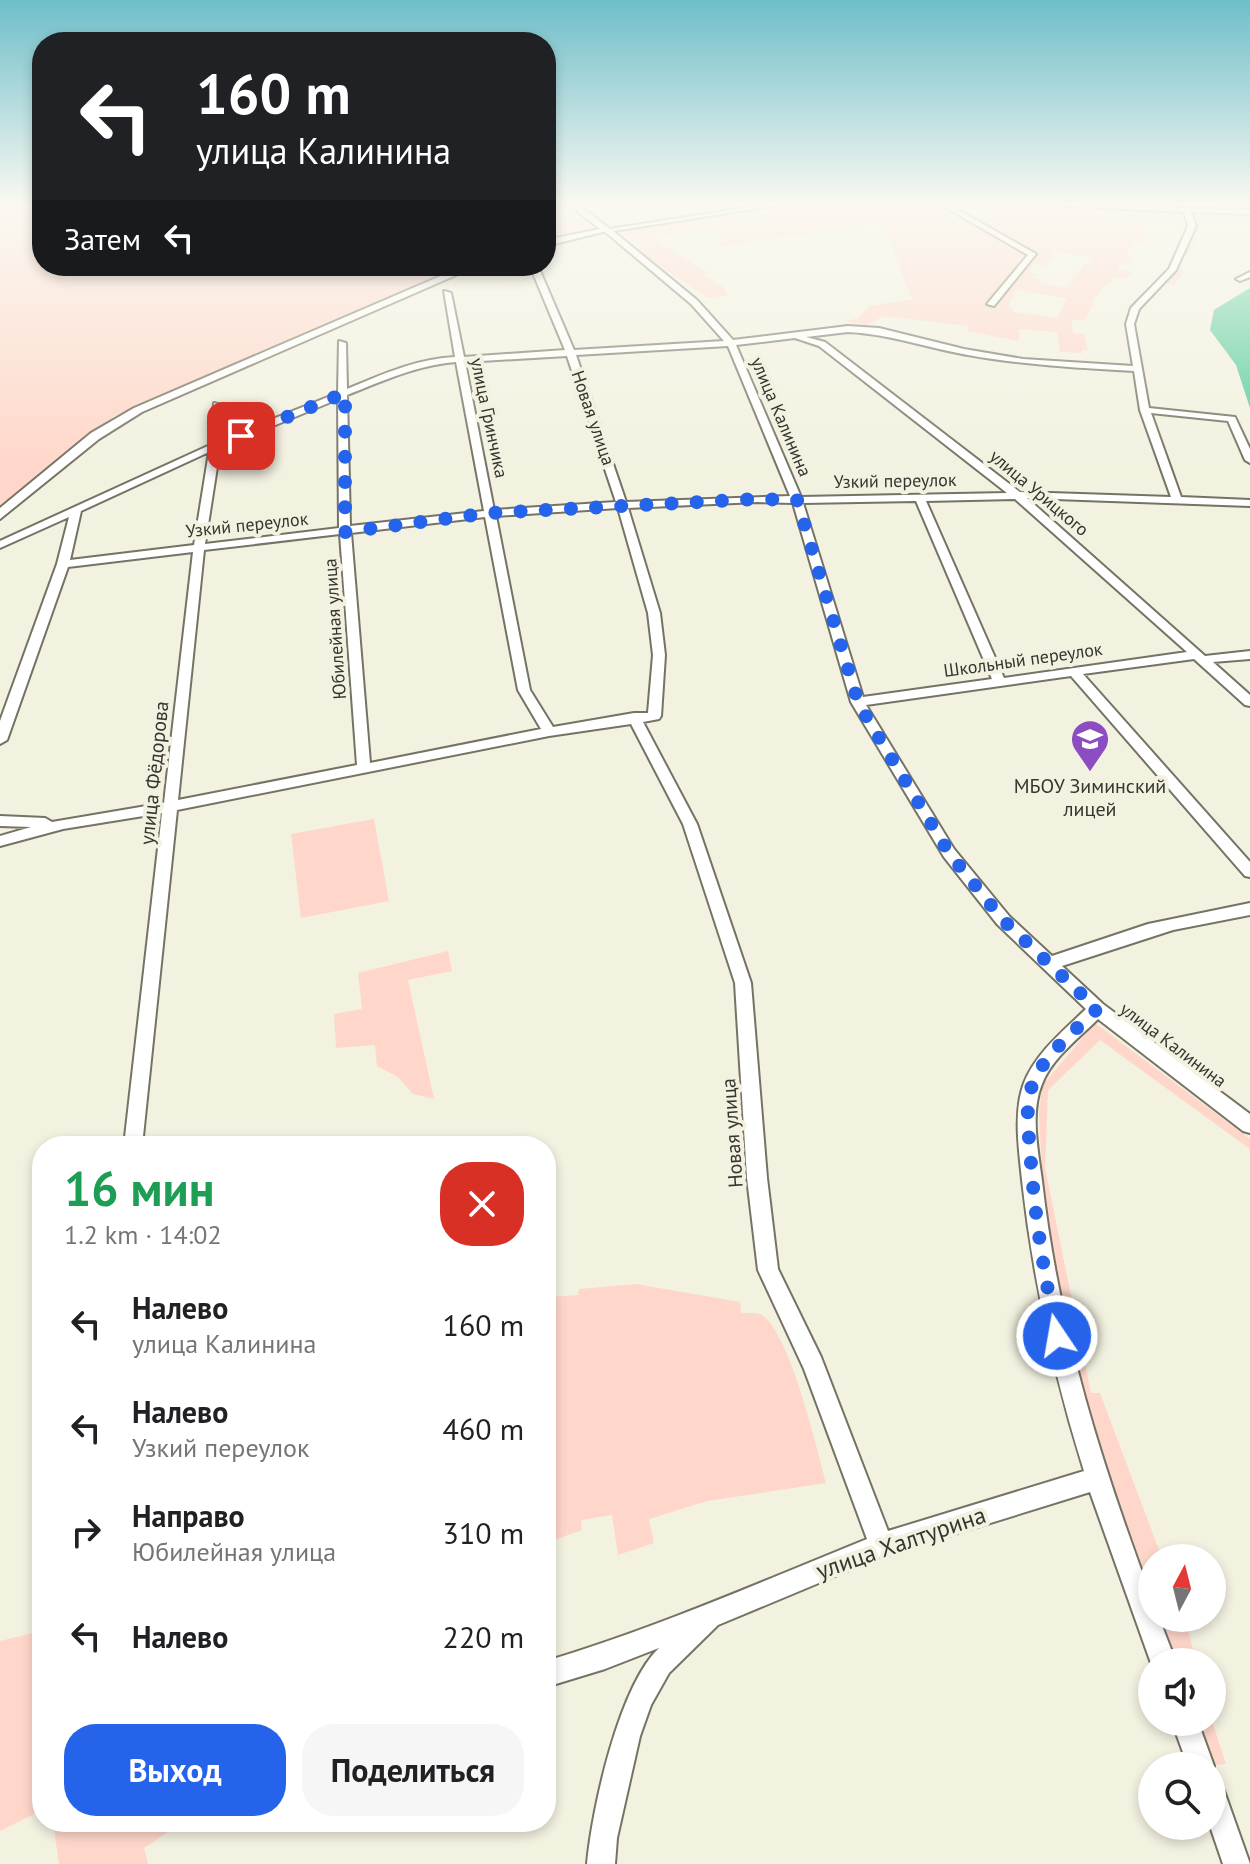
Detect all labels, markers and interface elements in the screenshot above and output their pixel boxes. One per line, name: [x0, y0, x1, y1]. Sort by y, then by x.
text: 160 m: [196, 57, 351, 129]
icon: left: [64, 64, 168, 168]
text: улица Калинина: [196, 127, 451, 174]
icon: left: [157, 216, 201, 260]
text: Затем: [64, 219, 141, 258]
street label: улица Калинина: [746, 354, 817, 480]
street label: улица Гринчика: [466, 356, 513, 480]
street label: Новая улица: [567, 367, 620, 468]
pin: [207, 402, 275, 470]
icon: arrive: [219, 414, 263, 458]
street label: улица Урицкого: [985, 444, 1094, 541]
street label: Узкий переулок: [833, 468, 957, 493]
street label: Узкий переулок: [185, 507, 310, 542]
street label: Юбилейная улица: [318, 558, 351, 700]
street label: Школьный переулок: [942, 637, 1104, 682]
street label: улица Фёдорова: [134, 700, 174, 846]
school or university icon: МБОУ Зиминский лицей: [1069, 718, 1111, 773]
place label: МБОУ Зиминский лицей: [1014, 773, 1166, 822]
street label: улица Калинина: [1115, 997, 1231, 1092]
street label: Новая улица: [715, 1077, 749, 1189]
text: 16 мин: [64, 1157, 214, 1219]
button: close: [440, 1162, 524, 1246]
text: 1.2 km · 14:02: [64, 1218, 222, 1251]
text: Налево: [132, 1288, 228, 1327]
position arrow: [1015, 1294, 1099, 1378]
icon: left: [64, 1302, 108, 1346]
text: 160 m: [443, 1305, 524, 1344]
text: улица Калинина: [132, 1327, 316, 1360]
text: Налево: [132, 1392, 228, 1431]
icon: left: [64, 1406, 108, 1450]
text: 460 m: [443, 1409, 524, 1448]
text: Узкий переулок: [132, 1431, 309, 1464]
text: Направо: [132, 1496, 245, 1535]
street label: улица Халтурина: [812, 1499, 990, 1586]
icon: right: [64, 1510, 108, 1554]
text: 310 m: [443, 1513, 524, 1552]
text: Юбилейная улица: [132, 1535, 336, 1568]
north arrow: [1138, 1544, 1226, 1632]
map controls: [1138, 1544, 1226, 1840]
icon: left: [64, 1614, 108, 1658]
text: Налево: [132, 1617, 228, 1656]
text: 220 m: [443, 1617, 524, 1656]
button: sound: [1138, 1648, 1226, 1736]
button: Выход: [64, 1724, 286, 1816]
button: Поделиться: [302, 1724, 524, 1816]
button: search: [1138, 1752, 1226, 1840]

